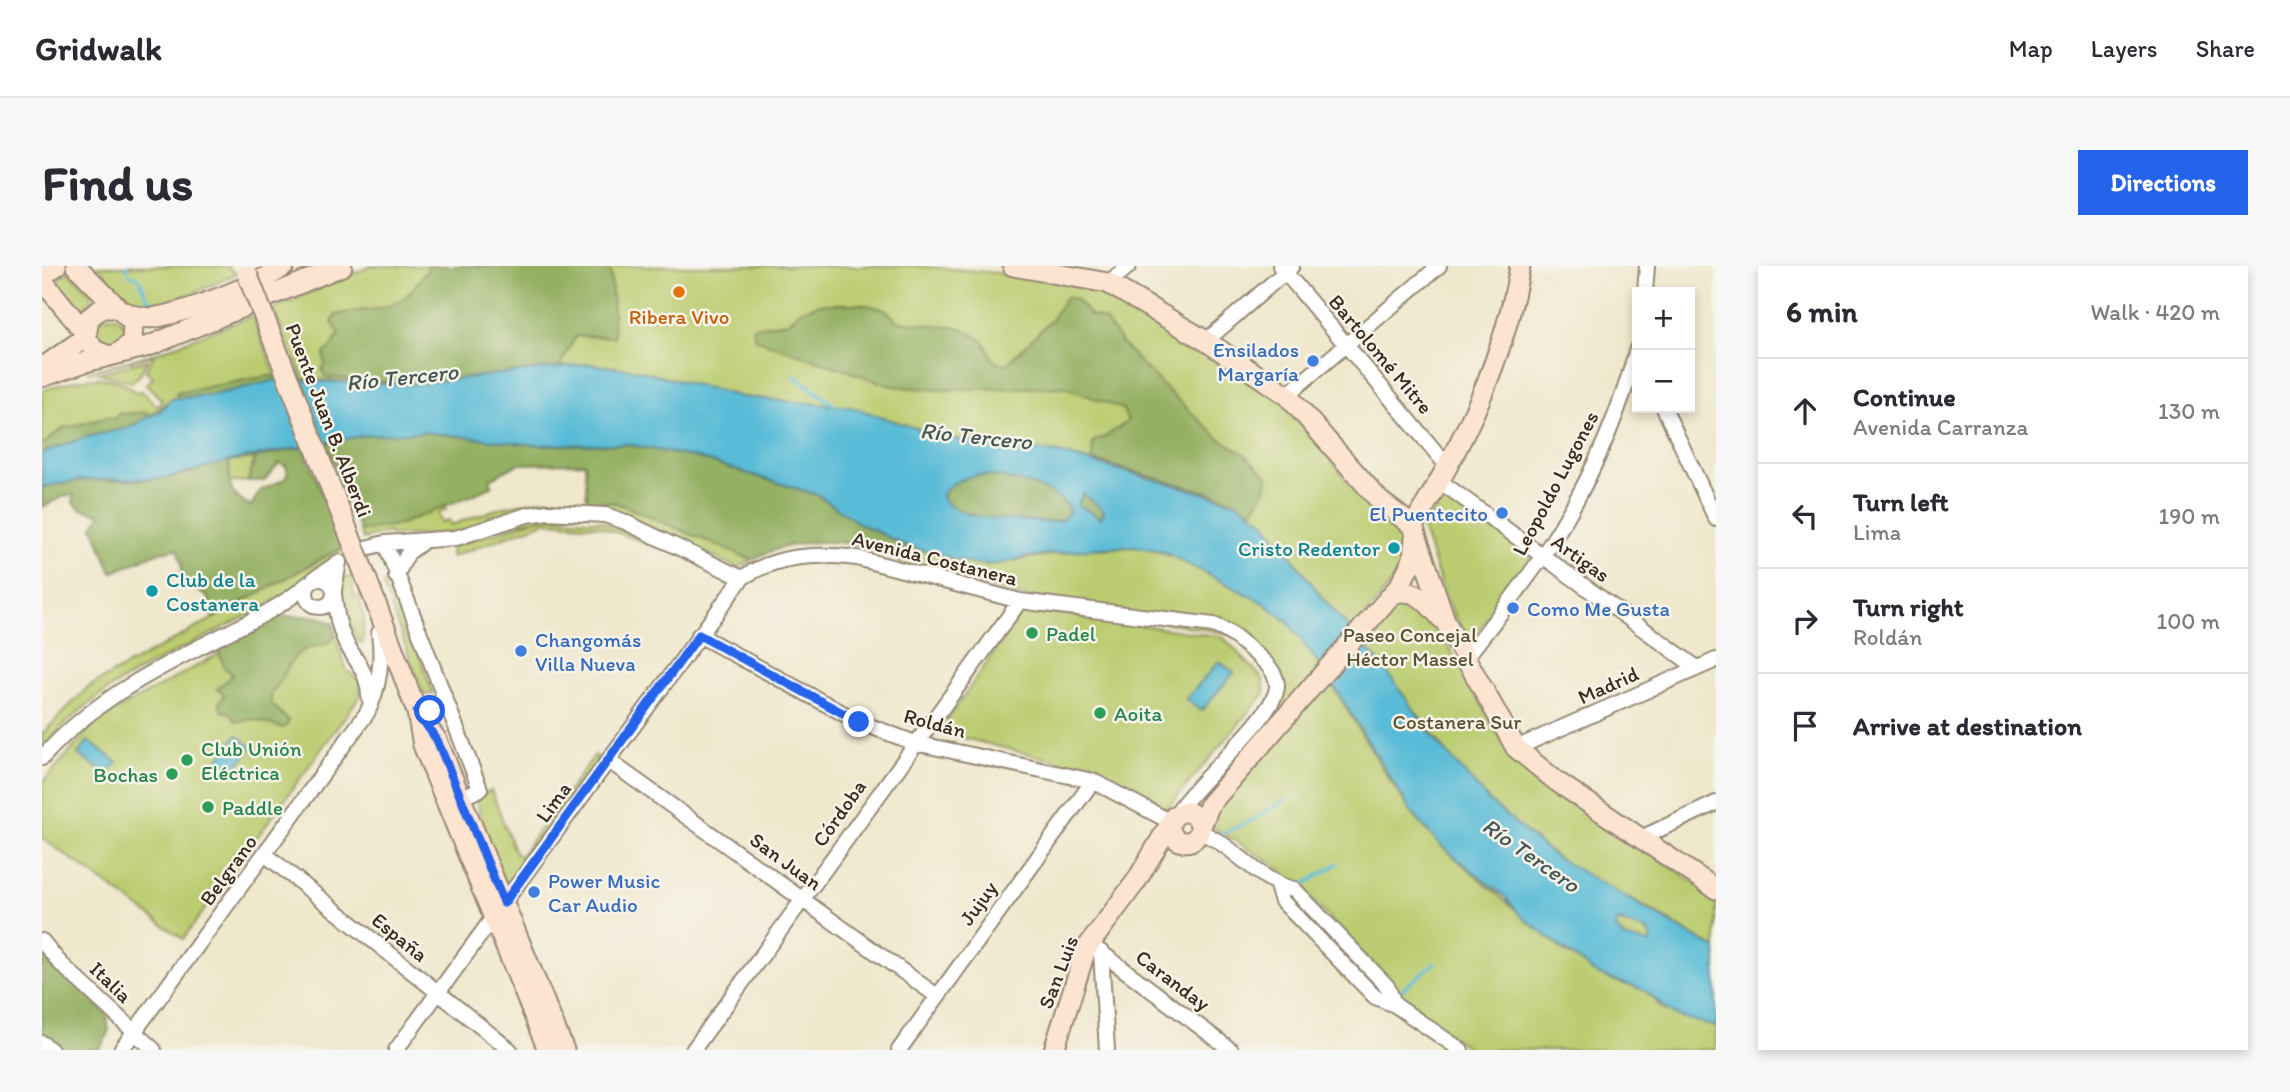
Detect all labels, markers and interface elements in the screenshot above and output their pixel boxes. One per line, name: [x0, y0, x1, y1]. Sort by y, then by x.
text: Gridwalk: [35, 29, 162, 68]
text: Map: [2009, 34, 2053, 63]
text: Layers: [2091, 34, 2158, 63]
text: Share: [2196, 34, 2255, 63]
button: Directions: [2078, 150, 2248, 215]
text: Find us: [42, 153, 193, 212]
marker: Ribera Vivo: [671, 284, 687, 300]
map controls: [1632, 287, 1695, 413]
button: +: [1632, 287, 1695, 350]
street label: Bartolomé Mitre: [1324, 289, 1438, 419]
text: 6 min: [1786, 293, 1858, 330]
text: Walk · 420 m: [2090, 298, 2220, 326]
place label: Ribera Vivo: [629, 304, 729, 329]
street label: Puente Juan B. Alberdi: [280, 320, 378, 520]
place label: Ensilados Margaría: [1213, 337, 1299, 386]
button: −: [1632, 350, 1695, 413]
marker: Ensilados Margaría: [1305, 353, 1321, 369]
water label: Río Tercero: [345, 357, 460, 397]
text: Continue: [1853, 381, 1956, 413]
icon: ahead: [1786, 392, 1824, 430]
text: 130 m: [2158, 397, 2220, 425]
street label: Leopoldo Lugones: [1506, 406, 1604, 560]
text: Avenida Carranza: [1853, 413, 2028, 441]
water label: Río Tercero: [919, 416, 1034, 456]
text: Turn left: [1853, 486, 1949, 518]
icon: left: [1786, 497, 1824, 535]
place label: El Puentecito: [1369, 501, 1488, 526]
text: 190 m: [2159, 502, 2220, 530]
marker: El Puentecito: [1494, 505, 1510, 521]
text: Lima: [1853, 518, 1901, 546]
street label: Avenida Costanera: [850, 525, 1020, 591]
street label: Artigas: [1547, 529, 1615, 587]
place label: Cristo Redentor: [1238, 536, 1381, 561]
marker: Cristo Redentor: [1386, 540, 1402, 556]
place label: Club de la Costanera: [166, 567, 259, 616]
marker: Club de la Costanera: [144, 583, 160, 599]
text: Turn right: [1853, 591, 1964, 623]
place label: Como Me Gusta: [1527, 596, 1670, 621]
marker: Como Me Gusta: [1505, 600, 1521, 616]
icon: right: [1786, 602, 1824, 640]
text: 100 m: [2156, 607, 2220, 635]
place label: Padel: [1046, 621, 1096, 646]
park label: Paseo Concejal Héctor Massel: [1343, 622, 1477, 671]
text: Roldán: [1853, 623, 1922, 651]
marker: Padel: [1024, 625, 1040, 641]
place label: Changomás Villa Nueva: [535, 627, 641, 676]
marker: Changomás Villa Nueva: [513, 643, 529, 659]
street label: Madrid: [1574, 660, 1643, 709]
route start: [414, 695, 445, 726]
place label: Aoita: [1114, 701, 1162, 726]
street label: Roldán: [901, 703, 969, 743]
marker: Aoita: [1092, 705, 1108, 721]
route end: [843, 706, 874, 737]
icon: arrive: [1786, 707, 1824, 745]
park label: Costanera Sur: [1392, 709, 1522, 734]
text: Arrive at destination: [1853, 710, 2082, 742]
place label: Club Unión Eléctrica: [201, 736, 302, 785]
marker: Club Unión Eléctrica: [179, 752, 195, 768]
place label: Bochas: [93, 762, 158, 787]
marker: Bochas: [164, 766, 180, 782]
street label: Córdoba: [807, 775, 871, 851]
street label: Lima: [530, 777, 576, 827]
place label: Paddle: [222, 795, 283, 820]
marker: Paddle: [200, 799, 216, 815]
water label: Río Tercero: [1477, 811, 1586, 899]
street label: San Juan: [745, 827, 827, 895]
street label: Belgrano: [194, 830, 262, 910]
place label: Power Music Car Audio: [548, 868, 660, 917]
street label: Jujuy: [954, 876, 1002, 930]
marker: Power Music Car Audio: [526, 884, 542, 900]
street label: España: [367, 907, 433, 967]
street label: San Luis: [1033, 932, 1083, 1012]
street label: Caranday: [1131, 944, 1215, 1016]
street label: Italia: [85, 956, 137, 1008]

